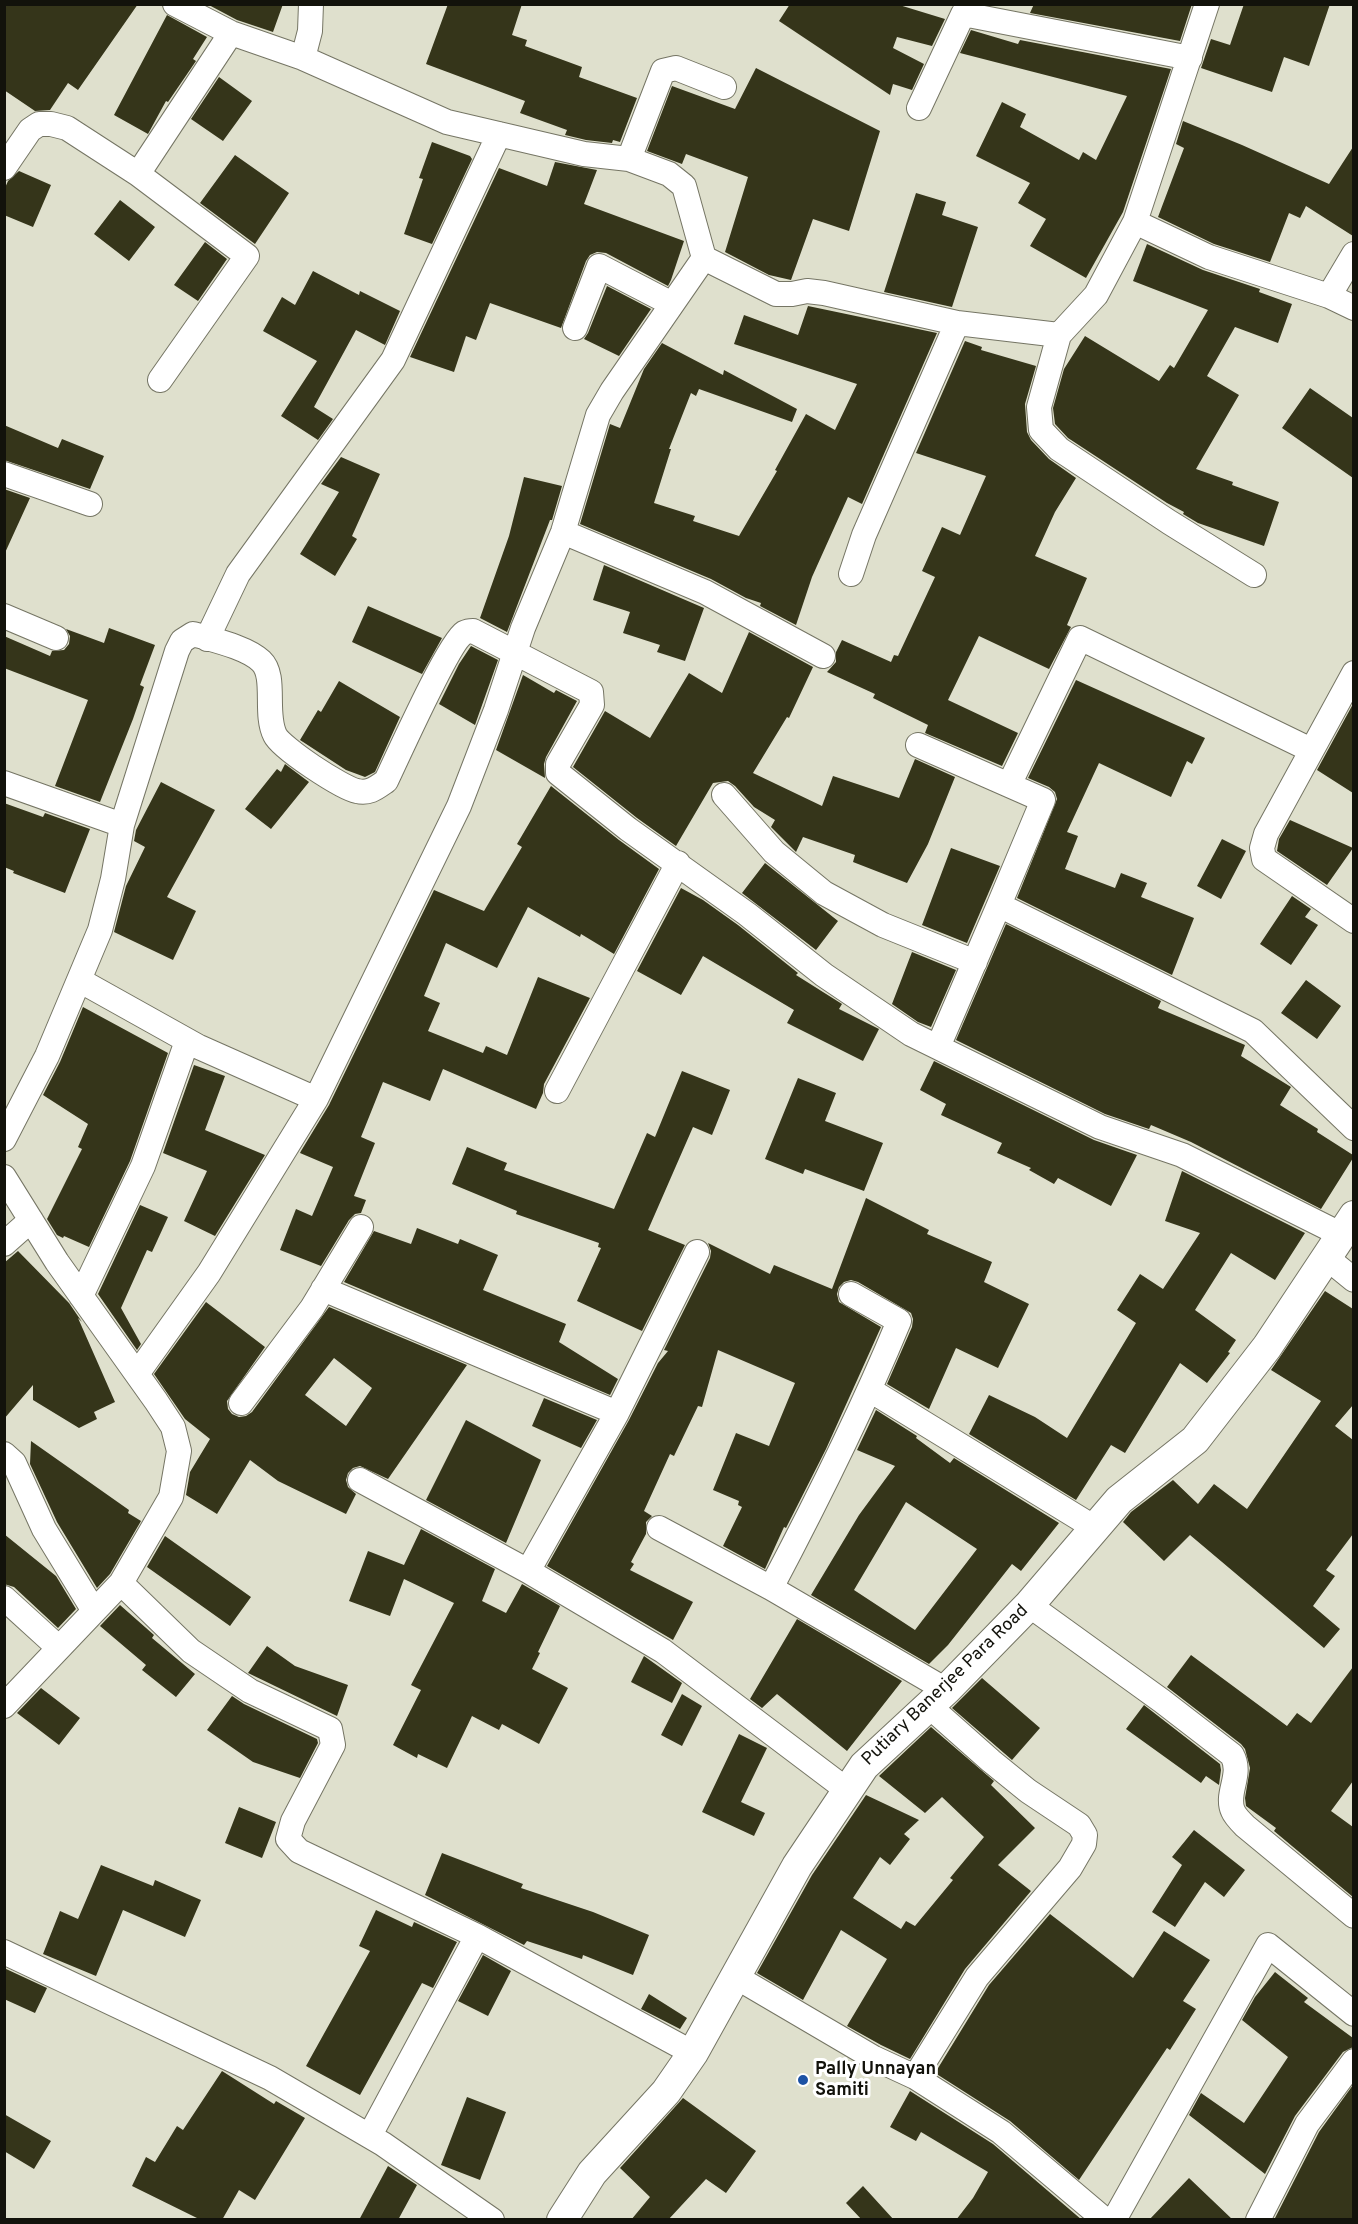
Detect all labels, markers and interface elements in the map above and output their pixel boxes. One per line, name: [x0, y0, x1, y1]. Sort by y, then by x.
street label: Putiary Banerjee Para Road: [858, 1601, 1034, 1771]
place label: Pally Unnayan Samiti: [815, 2059, 936, 2102]
marker: Pally Unnayan Samiti: [796, 2073, 810, 2087]

